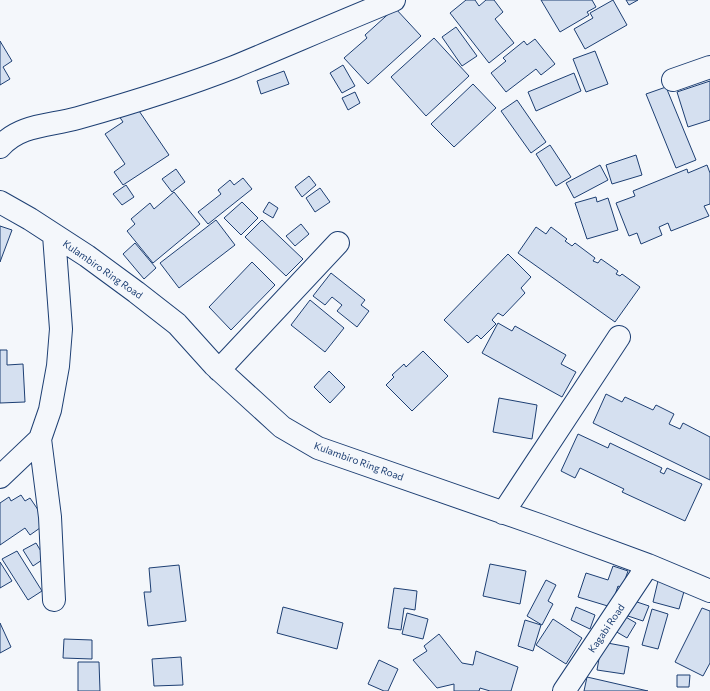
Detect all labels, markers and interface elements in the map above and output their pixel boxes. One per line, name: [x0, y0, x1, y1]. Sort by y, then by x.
street label: Kulambiro Ring Road: [61, 237, 145, 301]
street label: Kulambiro Ring Road: [313, 439, 406, 483]
street label: Kagabi Road: [585, 601, 627, 655]

